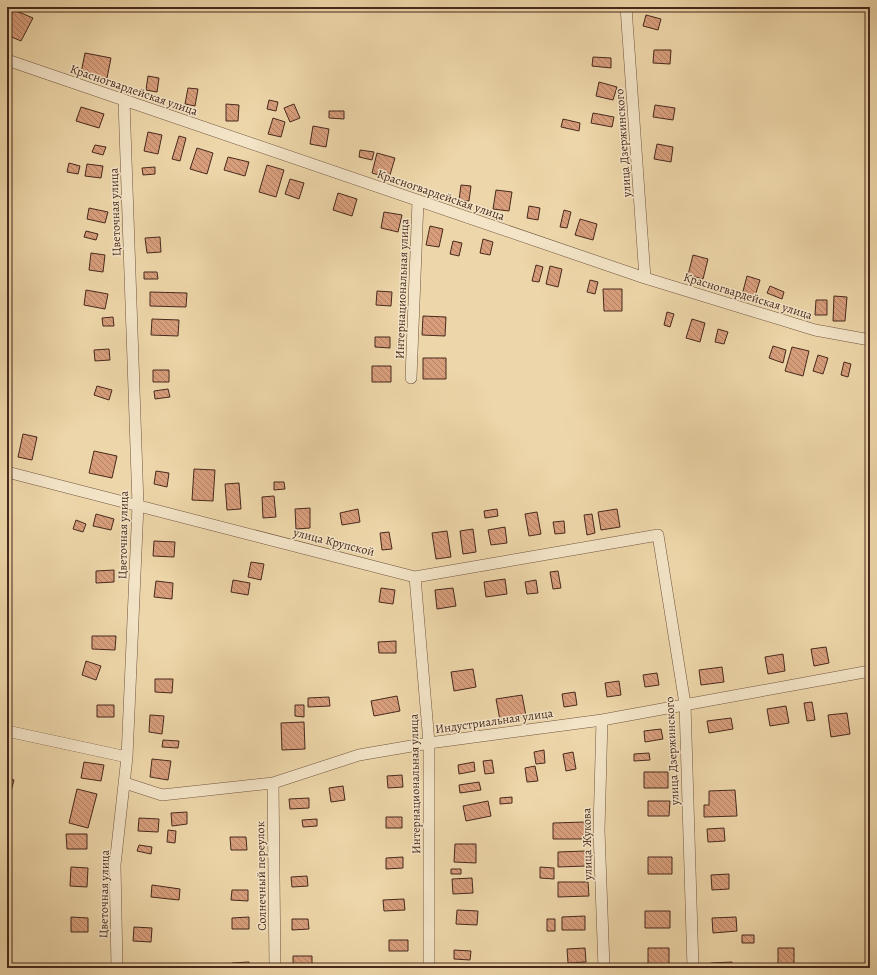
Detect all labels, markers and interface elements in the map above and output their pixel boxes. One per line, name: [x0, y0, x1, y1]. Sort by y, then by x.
street label: Красногвардейская улица: [68, 61, 200, 120]
street label: улица Дзержинского: [611, 88, 635, 199]
street label: Красногвардейская улица: [375, 166, 507, 225]
street label: Цветочная улица: [105, 167, 125, 256]
street label: Интернациональная улица: [392, 218, 412, 359]
street label: Красногвардейская улица: [682, 269, 815, 323]
street label: Цветочная улица: [114, 490, 132, 579]
street label: улица Крупской: [291, 524, 376, 560]
street label: улица Дзержинского: [661, 696, 683, 807]
street label: Индустриальная улица: [434, 705, 554, 737]
street label: Интернациональная улица: [406, 713, 424, 854]
street label: улица Жукова: [578, 807, 596, 881]
street label: Солнечный переулок: [252, 821, 270, 931]
street label: Цветочная улица: [95, 849, 113, 938]

